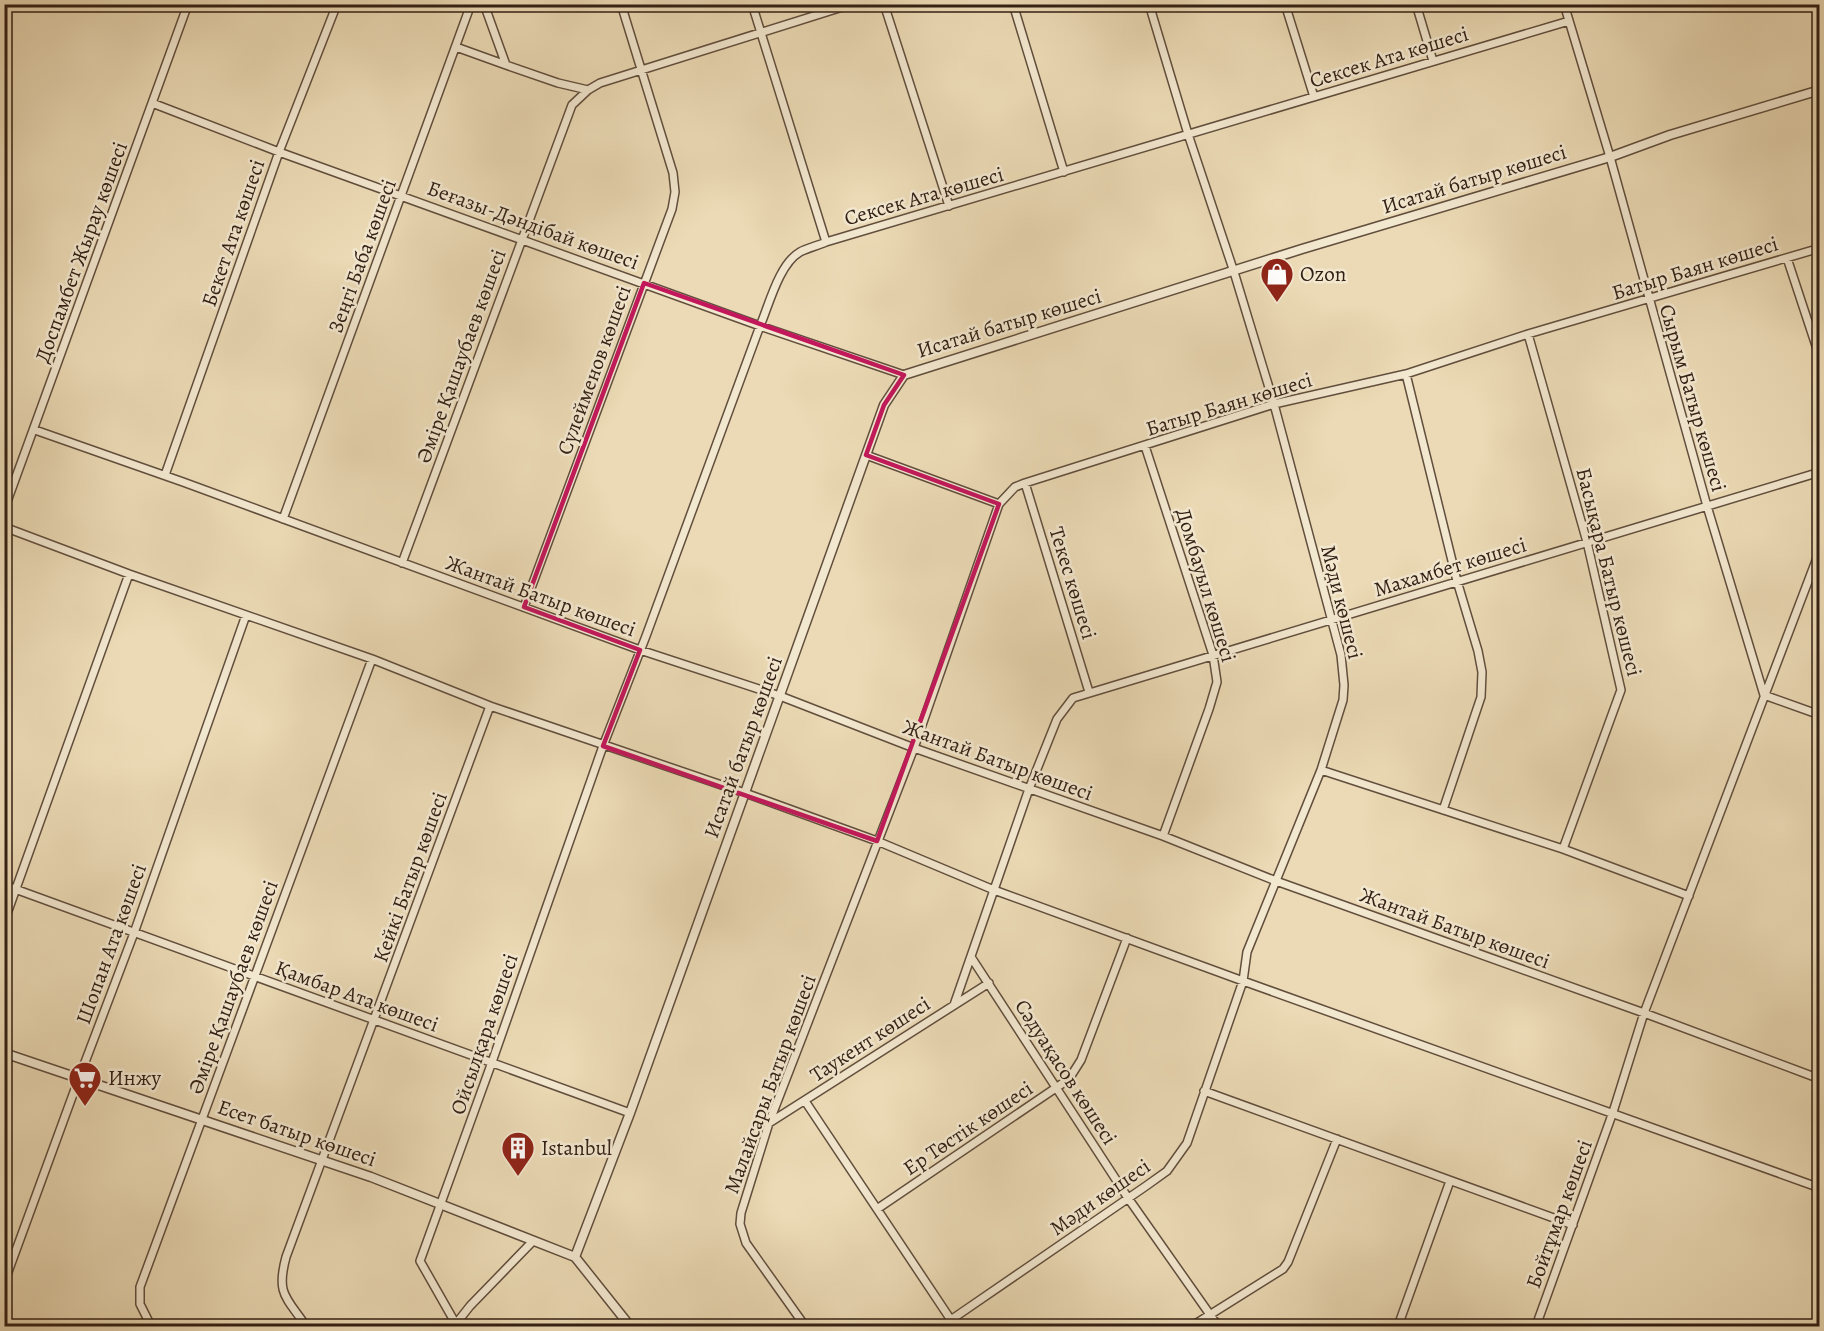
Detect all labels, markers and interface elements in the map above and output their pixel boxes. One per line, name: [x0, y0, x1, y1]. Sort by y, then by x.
street label: Сексек Ата көшесі: [1306, 20, 1472, 94]
street label: Доспамбет Жырау көшесі: [28, 138, 134, 366]
street label: Исатай батыр көшесі: [1378, 138, 1570, 220]
street label: Бекет Ата көшесі: [195, 156, 271, 310]
street label: Сексек Ата көшесі: [841, 160, 1007, 232]
street label: Беғазы-Дәндібай көшесі: [423, 174, 643, 276]
street label: Зеңгі Баба көшесі: [321, 175, 403, 337]
street label: Батыр Баян көшесі: [1608, 229, 1782, 307]
street label: Әміре Қашаубаев көшесі: [409, 245, 513, 467]
shop icon: Ozon: [1259, 256, 1295, 303]
place label: Ozon: [1300, 260, 1346, 288]
street label: Сүлейменов көшесі: [550, 281, 638, 459]
street label: Исатай батыр көшесі: [913, 282, 1105, 364]
street label: Сырым Батыр көшесі: [1653, 301, 1733, 495]
street label: Батыр Баян көшесі: [1142, 365, 1316, 443]
street label: Басықара Батыр көшесі: [1570, 465, 1649, 679]
street label: Домбауыл көшесі: [1169, 505, 1243, 665]
street label: Текес көшесі: [1043, 523, 1103, 643]
street label: Махамбет көшесі: [1370, 531, 1530, 603]
street label: Мәди көшесі: [1314, 542, 1370, 662]
street label: Жантай Батыр көшесі: [442, 549, 640, 643]
street label: Исатай батыр көшесі: [697, 652, 789, 842]
street label: Жантай Батыр көшесі: [899, 713, 1097, 807]
street label: Кейкі Батыр көшесі: [366, 788, 454, 966]
street label: Шопан Ата көшесі: [69, 860, 153, 1028]
street label: Әміре Қашаубаев көшесі: [181, 876, 285, 1098]
street label: Жантай Батыр көшесі: [1356, 881, 1554, 975]
street label: Ойсылқара көшесі: [443, 950, 525, 1118]
street label: Қамбар Ата көшесі: [272, 954, 442, 1039]
street label: Малайсары Батыр көшесі: [717, 971, 823, 1197]
street label: Таукент көшесі: [805, 990, 936, 1088]
street label: Сәдуақасов көшесі: [1008, 994, 1124, 1150]
supermarket icon: Инжу: [67, 1060, 103, 1107]
place label: Инжу: [108, 1064, 162, 1092]
street label: Ер Төстік көшесі: [898, 1074, 1038, 1182]
street label: Есет батыр көшесі: [214, 1093, 380, 1173]
building icon: Istanbul: [500, 1130, 536, 1177]
place label: Istanbul: [541, 1134, 612, 1162]
street label: Бойтұмар көшесі: [1519, 1136, 1599, 1292]
street label: Мәди көшесі: [1044, 1152, 1156, 1242]

